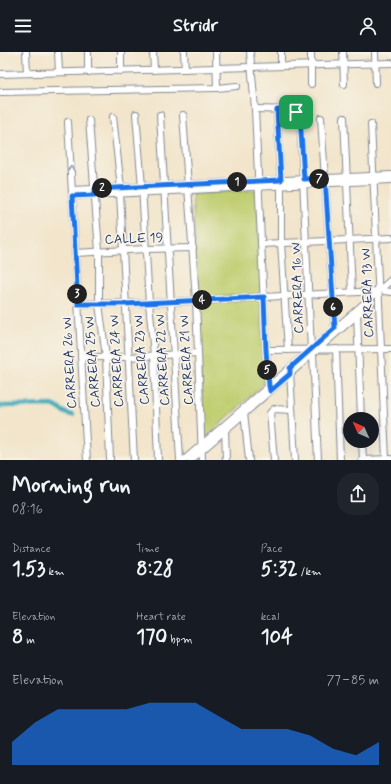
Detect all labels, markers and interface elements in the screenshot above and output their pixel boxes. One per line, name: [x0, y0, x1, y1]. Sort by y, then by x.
text: Stridr: [173, 14, 218, 38]
icon: menu: [12, 15, 34, 37]
icon: person: [357, 15, 379, 37]
pin: [279, 95, 313, 129]
icon: arrive: [285, 101, 307, 123]
one-way arrow: [66, 166, 75, 172]
pin: 7: [309, 169, 329, 189]
pin: 1: [227, 172, 247, 192]
text: 7: [316, 172, 322, 186]
text: 1: [235, 175, 239, 189]
pin: 2: [92, 178, 112, 198]
text: 2: [99, 181, 105, 195]
street label: CALLE 19: [104, 229, 164, 249]
street label: CARRERA 16 W: [288, 242, 308, 334]
street label: CARRERA 13 W: [358, 248, 378, 338]
pin: 3: [67, 284, 87, 304]
text: 3: [75, 287, 79, 301]
pin: 4: [192, 290, 212, 310]
text: 4: [199, 293, 205, 307]
pin: 6: [323, 297, 343, 317]
text: 6: [330, 300, 336, 314]
street label: CARRERA 24 W: [106, 314, 128, 408]
street label: CARRERA 23 W: [130, 314, 154, 405]
street label: CARRERA 22 W: [152, 314, 174, 406]
street label: CARRERA 21 W: [176, 314, 198, 405]
street label: CARRERA 25 W: [81, 316, 105, 408]
street label: CARRERA 26 W: [59, 317, 81, 409]
pin: 5: [257, 360, 277, 380]
text: 5: [264, 363, 270, 377]
north arrow: [343, 412, 379, 448]
map controls: [343, 412, 379, 448]
text: Morning run: [12, 472, 131, 500]
button: share: [337, 473, 379, 515]
text: 08:16: [12, 501, 43, 518]
text: Distance: [12, 542, 51, 556]
text: Time: [136, 542, 159, 556]
text: Pace: [261, 542, 283, 556]
text: 1.53: [12, 556, 46, 583]
text: 8:28: [136, 556, 174, 583]
text: 5:32: [261, 556, 298, 583]
text: km: [46, 565, 65, 579]
text: /km: [298, 565, 321, 579]
text: Elevation: [12, 610, 55, 624]
text: Heart rate: [136, 610, 186, 624]
text: kcal: [261, 610, 279, 624]
text: 8: [12, 624, 23, 651]
text: 170: [136, 624, 167, 651]
text: 104: [261, 624, 293, 651]
text: m: [23, 633, 35, 647]
text: bpm: [167, 633, 192, 647]
text: Elevation: [12, 672, 63, 689]
text: 77–85 m: [326, 672, 379, 689]

